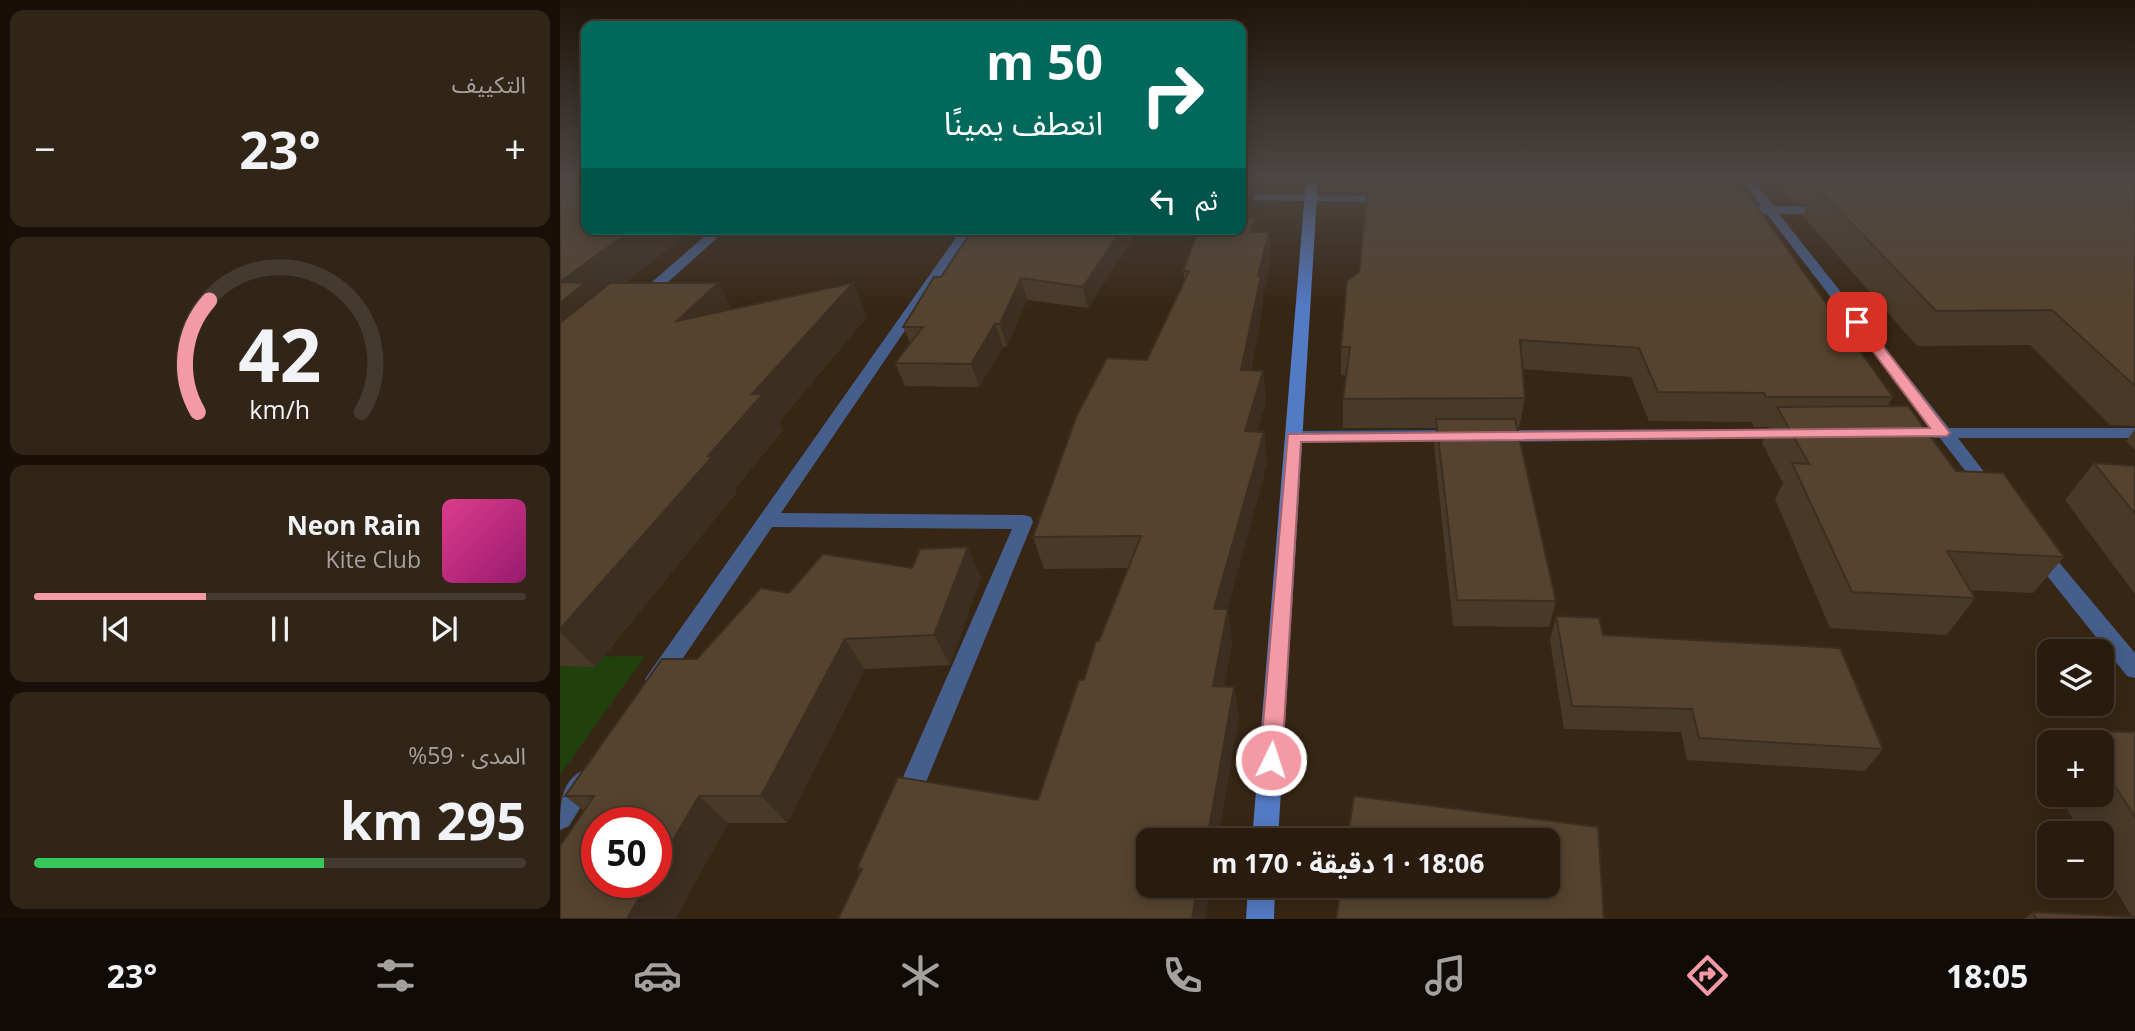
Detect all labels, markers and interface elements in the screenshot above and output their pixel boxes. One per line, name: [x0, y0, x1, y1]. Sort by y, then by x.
text: 50 m: [986, 28, 1103, 94]
icon: right: [1127, 49, 1218, 140]
text: التكييف: [452, 68, 526, 100]
text: انعطف يمينًا: [944, 101, 1103, 144]
text: 23°: [239, 113, 321, 184]
text: −: [34, 122, 56, 174]
text: +: [504, 122, 526, 174]
icon: left: [1144, 182, 1182, 220]
text: ثم: [1196, 182, 1218, 218]
pin: [1827, 292, 1887, 352]
icon: arrive: [1838, 303, 1876, 341]
text: 42: [238, 304, 322, 403]
text: km/h: [250, 392, 310, 426]
text: Neon Rain: [287, 507, 421, 543]
text: Kite Club: [326, 543, 421, 575]
icon: previous: [97, 610, 135, 648]
icon: pause: [261, 610, 299, 648]
icon: next: [425, 610, 463, 648]
map controls: [2037, 639, 2114, 898]
button: layers: [2037, 639, 2114, 716]
position arrow: [1234, 723, 1308, 797]
button: +: [2037, 730, 2114, 807]
text: المدى · 59%: [408, 739, 526, 771]
text: 295 km: [340, 784, 526, 855]
speed limit sign: 50: [581, 807, 672, 898]
button: −: [2037, 821, 2114, 898]
text: 18:06 · 1 دقيقة · 170 m: [1212, 845, 1484, 881]
icon: filters: [371, 951, 420, 1000]
icon: car: [633, 951, 682, 1000]
icon: climate: [896, 951, 945, 1000]
icon: phone: [1158, 951, 1207, 1000]
icon: music: [1421, 951, 1470, 1000]
icon: directions: [1683, 951, 1732, 1000]
text: 23°: [107, 954, 157, 997]
text: 18:05: [1946, 954, 2028, 997]

